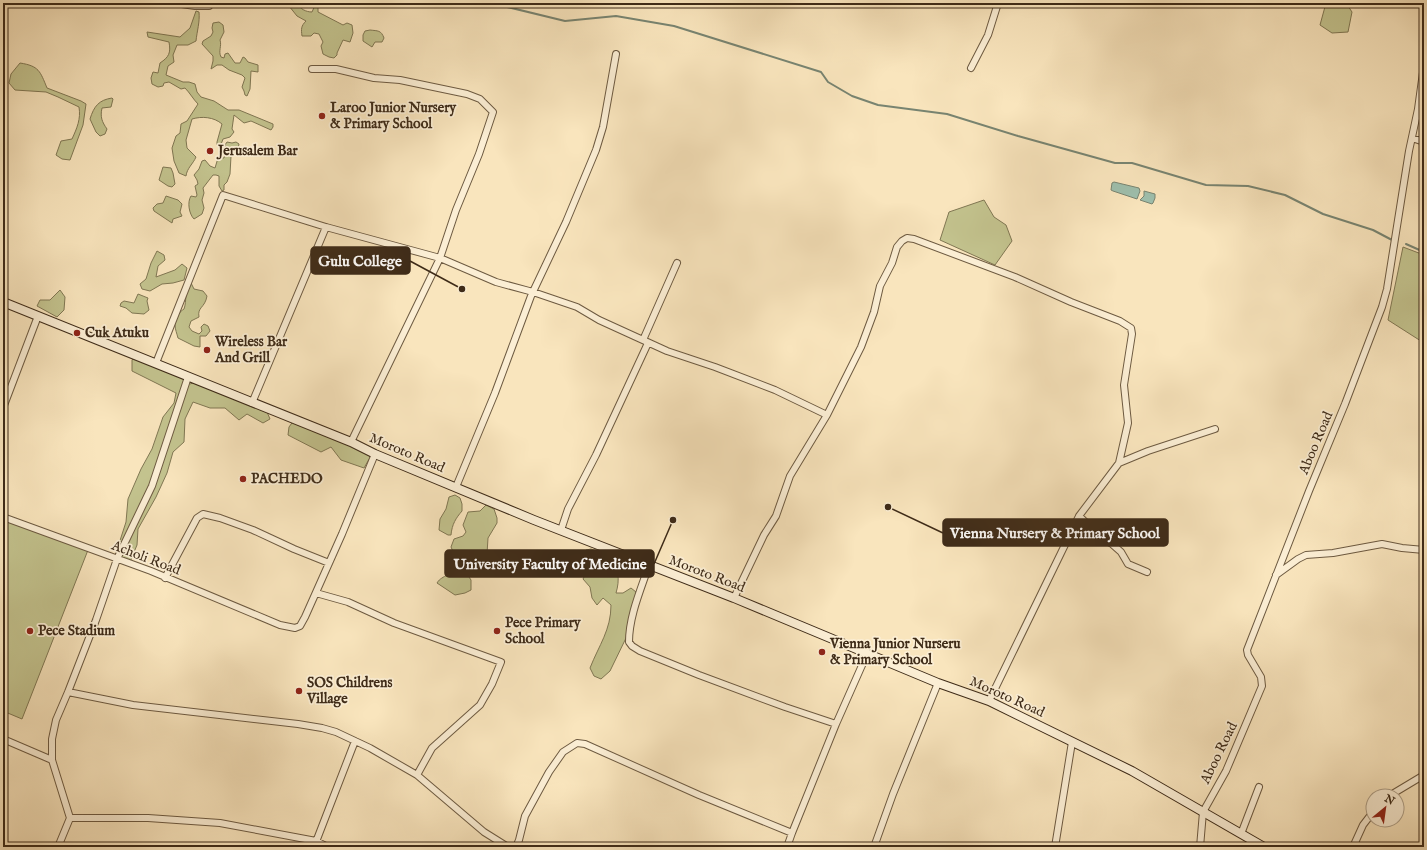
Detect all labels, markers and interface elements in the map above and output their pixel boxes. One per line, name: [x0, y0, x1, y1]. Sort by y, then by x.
place label: Laroo Junior Nursery & Primary School: [330, 99, 457, 133]
marker: Laroo Junior Nursery & Primary School: [317, 111, 327, 121]
place label: Jerusalem Bar: [216, 142, 299, 160]
marker: Jerusalem Bar: [205, 146, 215, 156]
callout: Gulu College: [311, 247, 410, 274]
text: Gulu College: [318, 252, 402, 271]
place label: Cuk Atuku: [85, 324, 150, 342]
marker: Cuk Atuku: [72, 328, 82, 338]
place label: Wireless Bar And Grill: [214, 333, 288, 367]
marker: Wireless Bar And Grill: [202, 345, 212, 355]
street label: Aboo Road: [1294, 408, 1338, 478]
street label: Moroto Road: [367, 429, 448, 477]
place label: PACHEDO: [251, 470, 323, 488]
marker: PACHEDO: [238, 474, 248, 484]
callout: Vienna Nursery & Primary School: [943, 519, 1168, 546]
text: Vienna Nursery & Primary School: [949, 524, 1161, 543]
street label: Acholi Road: [108, 536, 184, 580]
callout: University Faculty of Medicine: [445, 550, 654, 577]
street label: Moroto Road: [666, 551, 748, 597]
text: University Faculty of Medicine: [452, 555, 647, 574]
place label: Pece Primary School: [505, 614, 582, 648]
place label: Pece Stadium: [38, 622, 115, 640]
marker: Pece Stadium: [25, 626, 35, 636]
marker: Pece Primary School: [492, 626, 502, 636]
place label: Vienna Junior Nurseru & Primary School: [829, 635, 961, 669]
marker: Vienna Junior Nurseru & Primary School: [817, 647, 827, 657]
street label: Moroto Road: [967, 672, 1048, 722]
place label: SOS Childrens Village: [306, 674, 392, 708]
marker: SOS Childrens Village: [294, 686, 304, 696]
street label: Aboo Road: [1196, 719, 1242, 788]
north arrow: [1365, 788, 1405, 828]
text: N: [1381, 791, 1397, 809]

